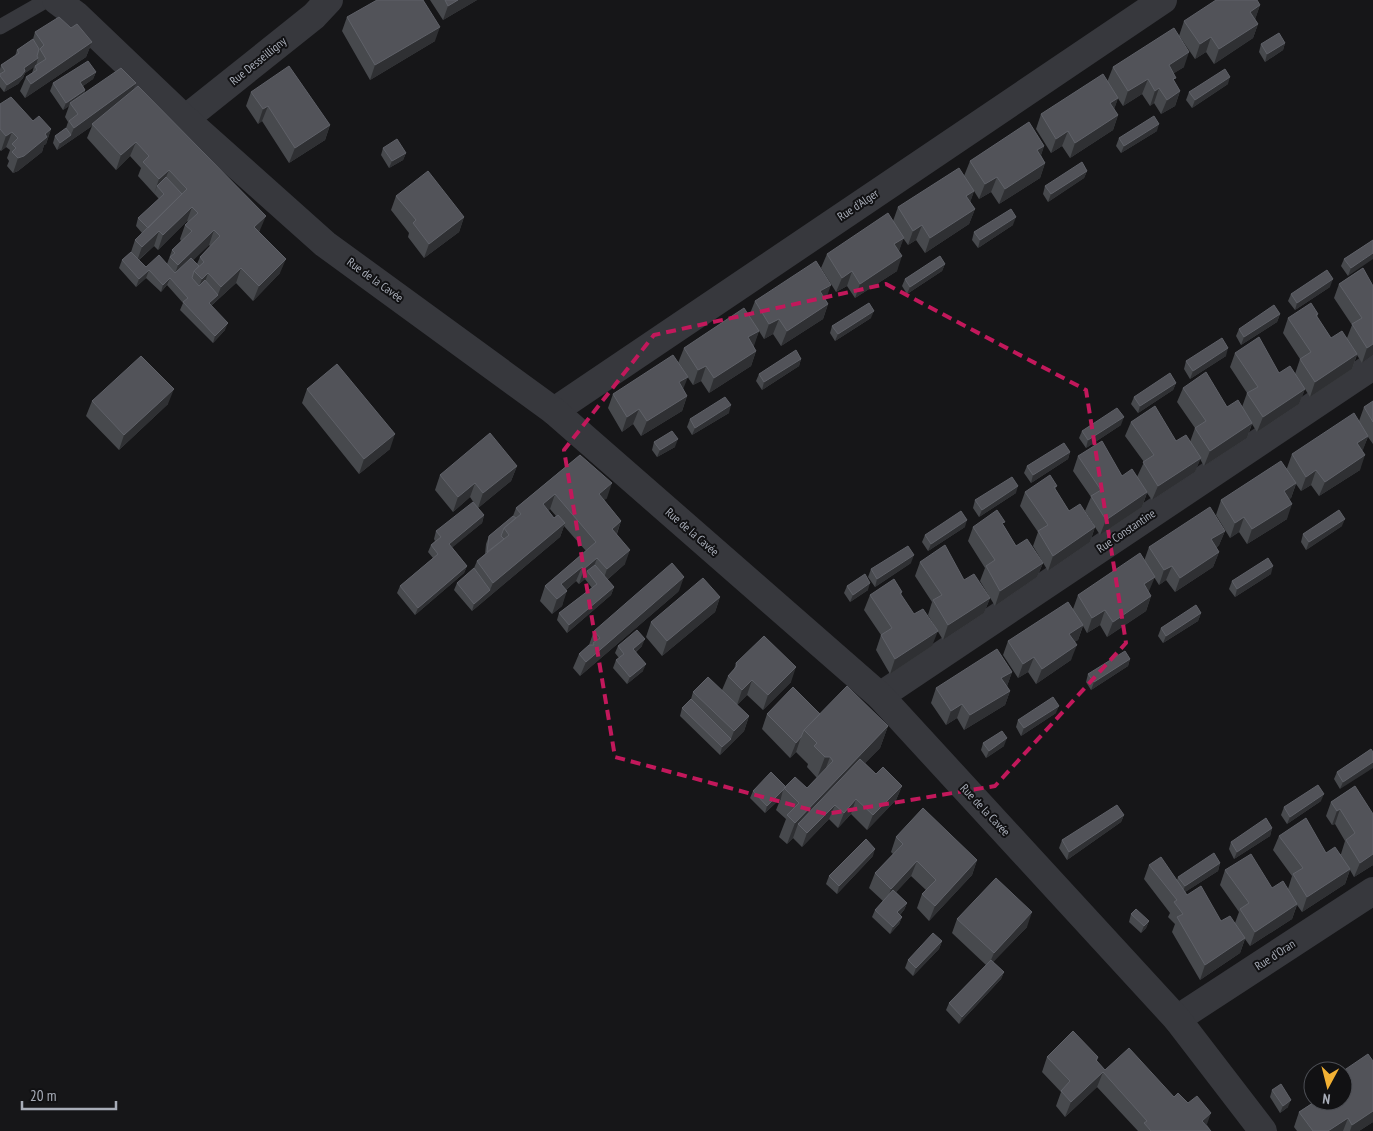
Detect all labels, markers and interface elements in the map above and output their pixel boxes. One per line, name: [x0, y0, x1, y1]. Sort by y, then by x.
street label: Rue Desseilligny: [226, 33, 289, 88]
street label: Rue d'Alger: [834, 185, 882, 224]
street label: Rue de la Cavée: [344, 254, 406, 305]
street label: Rue de la Cavée: [663, 504, 722, 559]
street label: Rue Constantine: [1093, 505, 1158, 556]
street label: Rue de la Cavée: [957, 780, 1013, 839]
street label: Rue d'Oran: [1252, 936, 1298, 973]
north arrow: [1303, 1061, 1353, 1111]
scale bar: [22, 1078, 116, 1110]
text: 20 m: [30, 1086, 56, 1105]
text: N: [1322, 1090, 1331, 1108]

